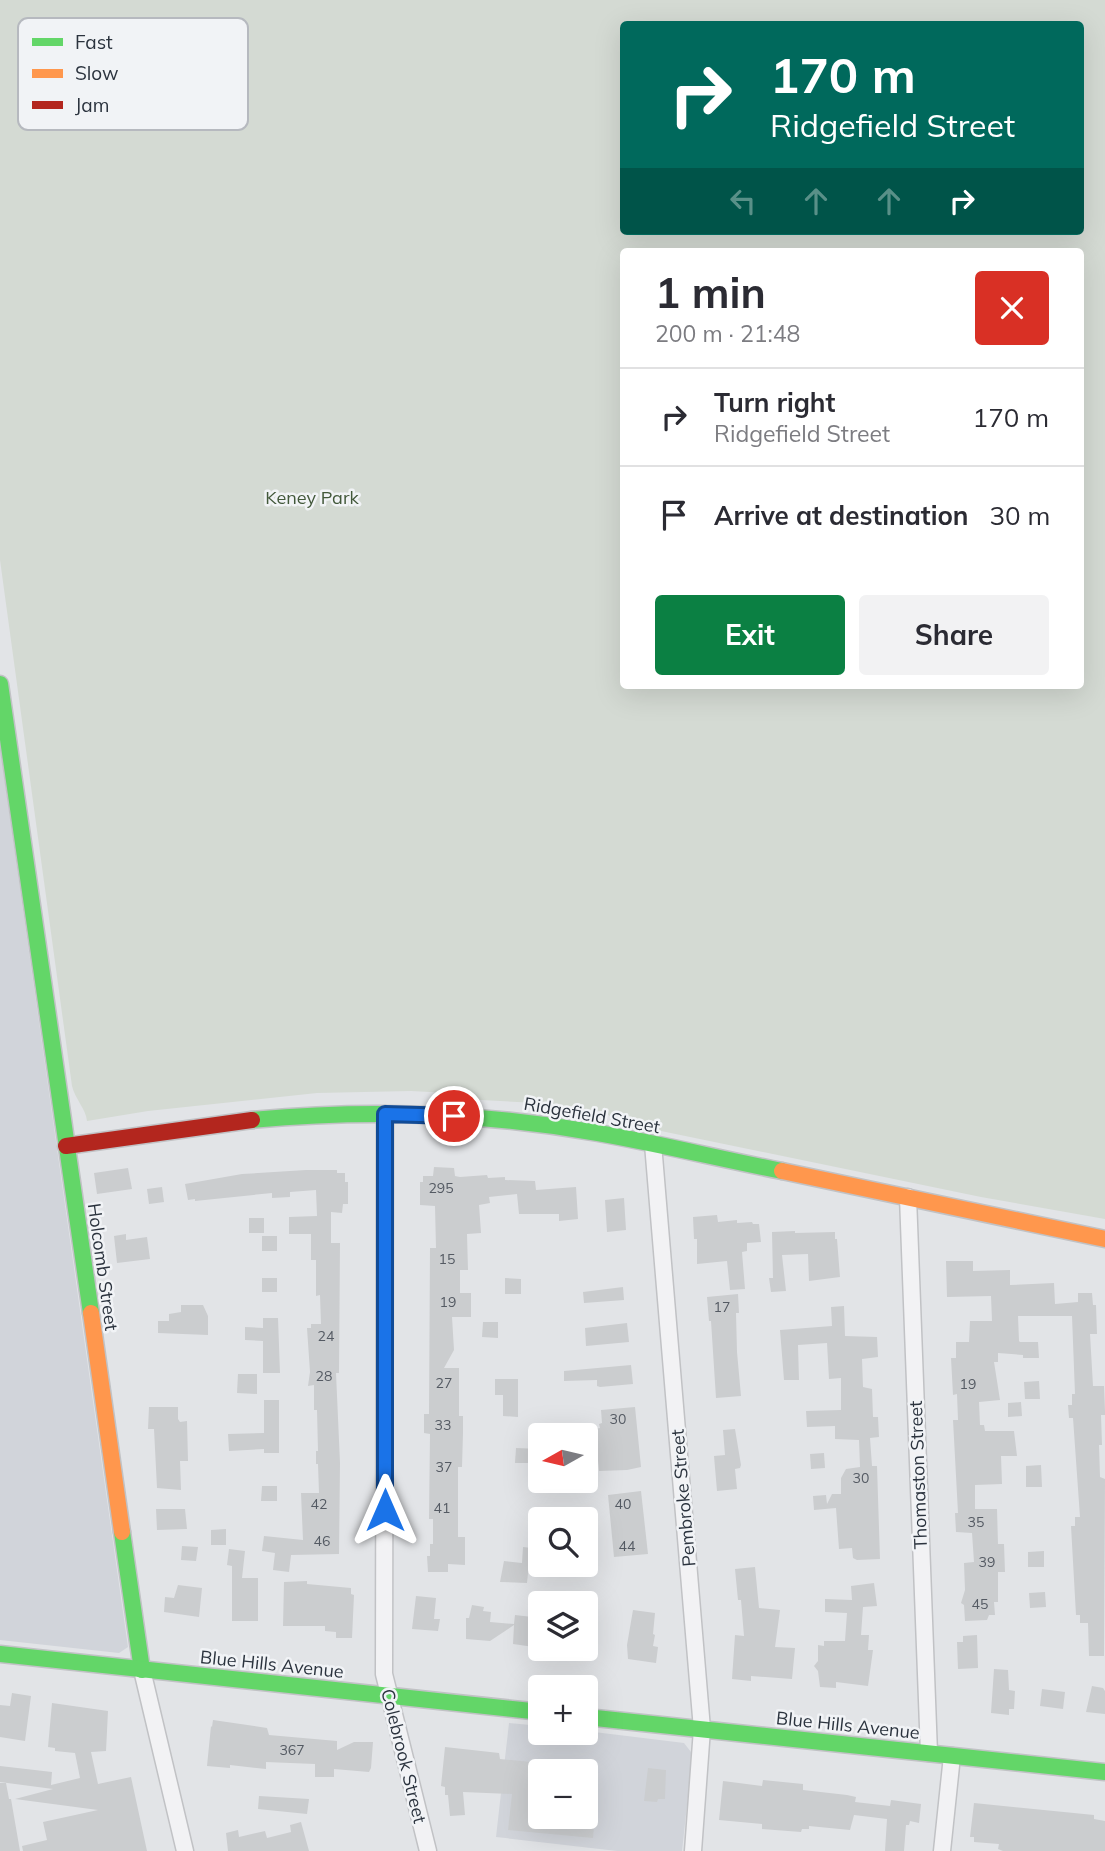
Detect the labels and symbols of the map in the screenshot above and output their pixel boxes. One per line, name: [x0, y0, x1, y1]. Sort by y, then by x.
legend: [18, 18, 248, 130]
text: Fast: [75, 30, 113, 54]
text: Slow: [75, 61, 119, 85]
text: Jam: [75, 93, 109, 117]
park label: Keney Park: [265, 486, 359, 509]
pin: [424, 1086, 484, 1146]
street label: Ridgefield Street: [522, 1092, 662, 1138]
house number: 295: [428, 1179, 454, 1197]
street label: Holcomb Street: [83, 1202, 123, 1332]
house number: 15: [439, 1250, 455, 1268]
house number: 19: [440, 1293, 456, 1311]
house number: 17: [714, 1298, 730, 1316]
house number: 24: [318, 1327, 335, 1345]
house number: 28: [316, 1367, 332, 1385]
house number: 27: [436, 1374, 452, 1392]
house number: 19: [960, 1375, 976, 1393]
street label: Thomaston Street: [904, 1400, 932, 1550]
house number: 30: [610, 1410, 626, 1428]
house number: 33: [435, 1416, 451, 1434]
north arrow: [528, 1423, 598, 1493]
street label: Pembroke Street: [666, 1428, 700, 1568]
house number: 37: [436, 1458, 452, 1476]
house number: 30: [853, 1469, 869, 1487]
position arrow: [348, 1473, 422, 1547]
house number: 42: [311, 1495, 327, 1513]
house number: 40: [615, 1495, 631, 1513]
house number: 41: [434, 1499, 450, 1517]
house number: 35: [968, 1513, 984, 1531]
house number: 46: [314, 1532, 330, 1550]
house number: 44: [619, 1537, 636, 1555]
house number: 39: [979, 1553, 995, 1571]
house number: 45: [972, 1595, 988, 1613]
street label: Blue Hills Avenue: [199, 1645, 345, 1683]
street label: Colebrook Street: [376, 1686, 432, 1826]
street label: Blue Hills Avenue: [775, 1706, 921, 1744]
house number: 367: [279, 1741, 305, 1759]

